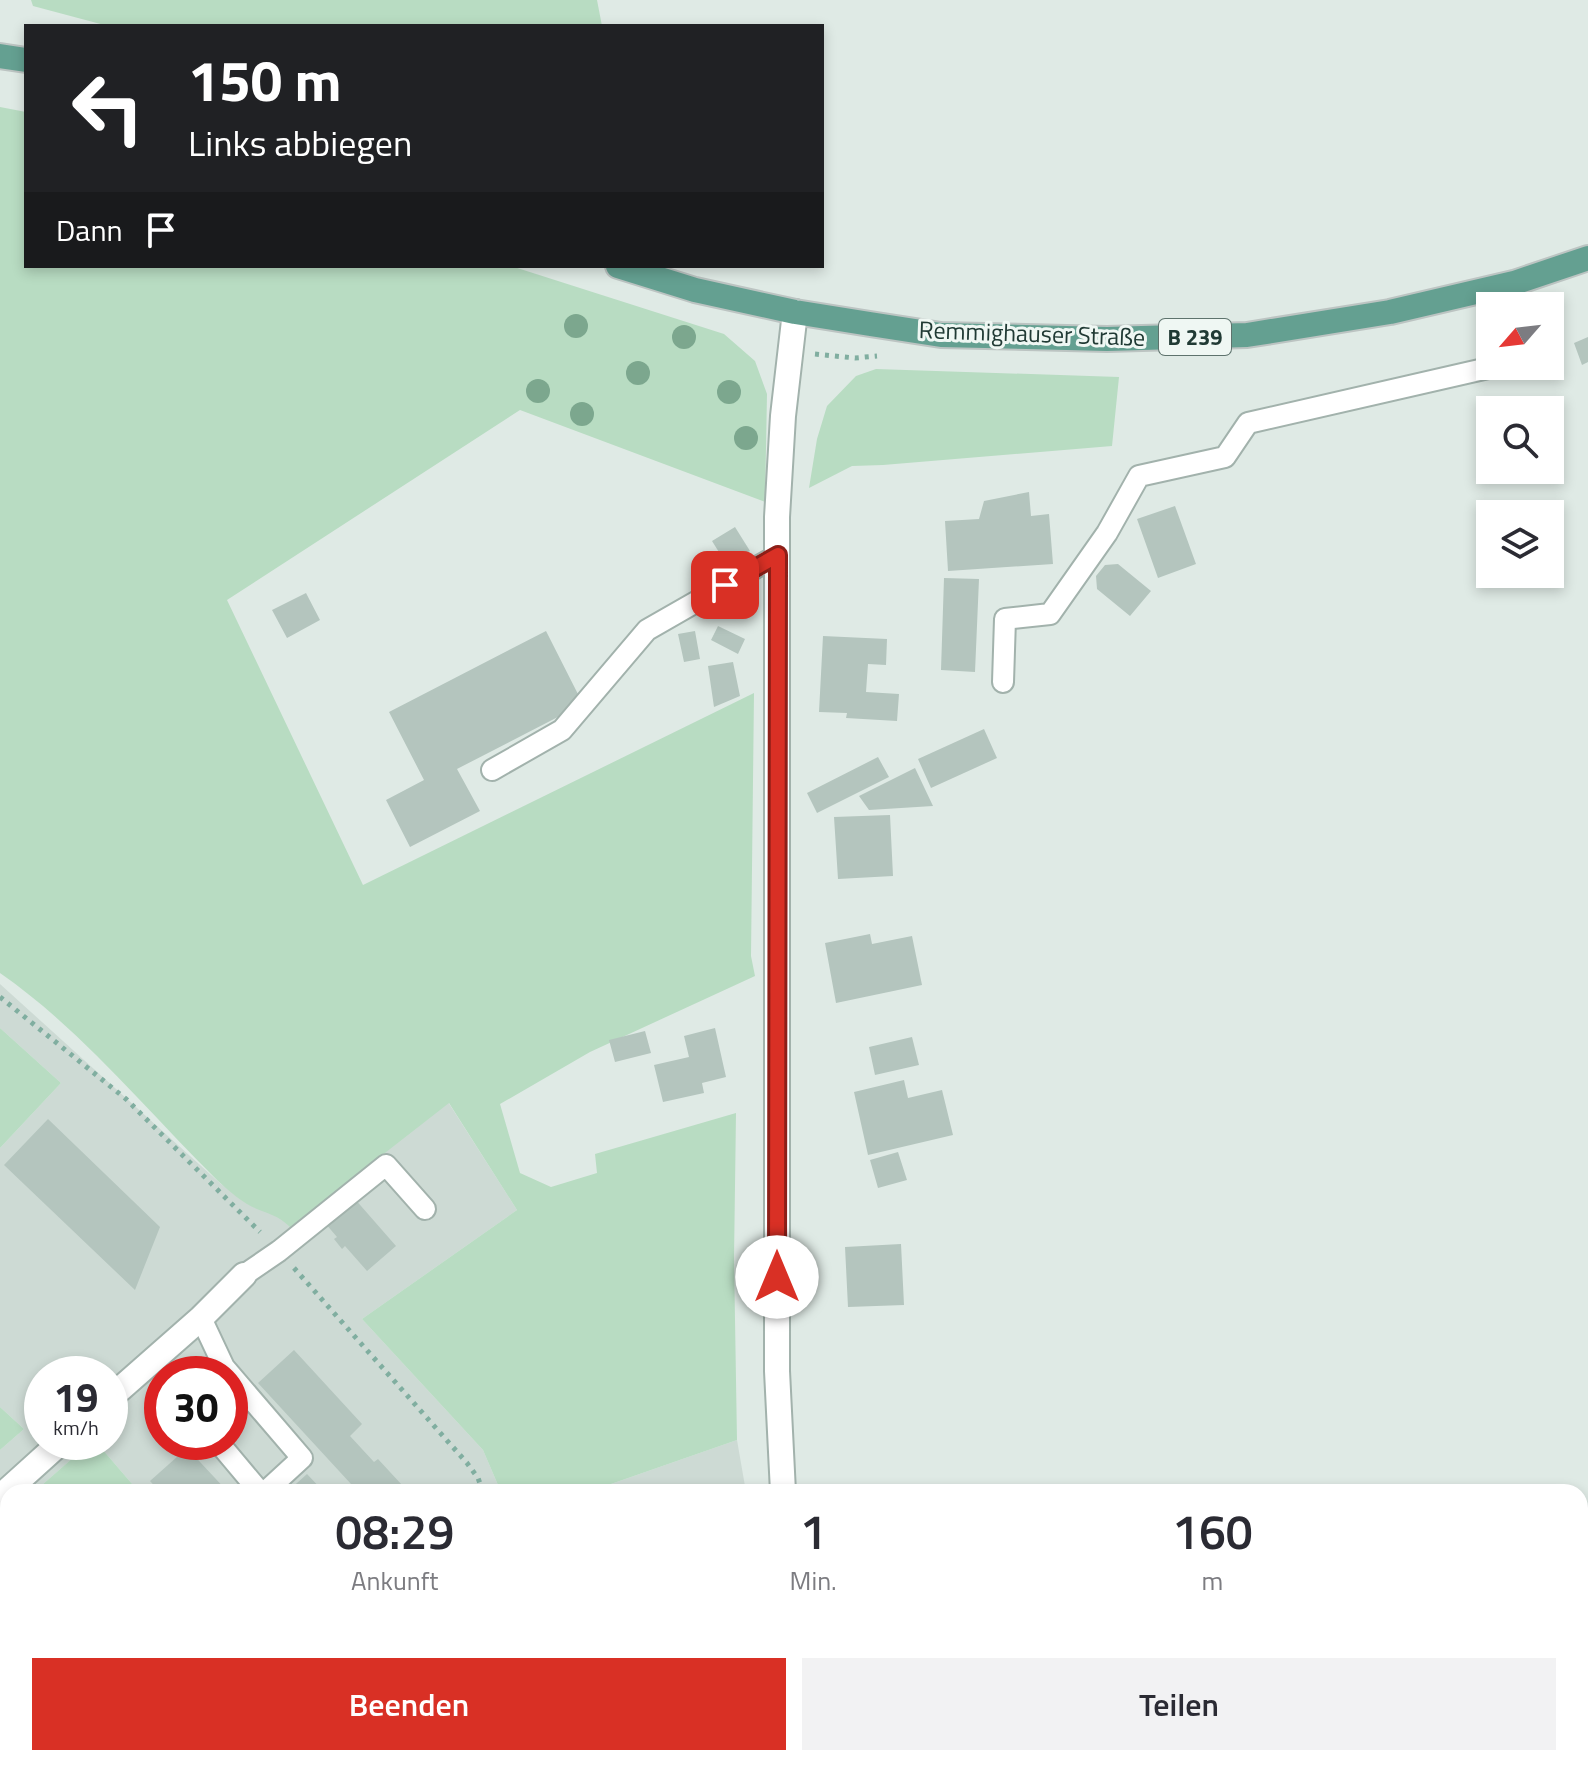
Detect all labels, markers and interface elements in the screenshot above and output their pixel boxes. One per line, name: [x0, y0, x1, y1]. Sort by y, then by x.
text: 150 m: [188, 38, 341, 123]
icon: left: [56, 56, 160, 160]
text: Links abbiegen: [188, 115, 412, 170]
text: Dann: [56, 207, 123, 253]
icon: arrive: [139, 208, 183, 252]
north arrow: [1476, 292, 1564, 380]
map controls: [1476, 292, 1564, 588]
street label: Remmighauser Straße: [918, 311, 1146, 355]
road number: B 239: [1159, 319, 1231, 355]
button: search: [1476, 396, 1564, 484]
button: layers: [1476, 500, 1564, 588]
pin: [691, 551, 759, 619]
icon: arrive: [703, 563, 747, 607]
position arrow: [735, 1235, 819, 1319]
speed limit sign: 30: [144, 1356, 248, 1460]
text: 19: [54, 1367, 98, 1428]
text: km/h: [53, 1412, 99, 1443]
text: 08:29: [335, 1495, 454, 1568]
text: 1: [800, 1495, 827, 1568]
text: 160: [1172, 1495, 1253, 1568]
text: Ankunft: [351, 1561, 439, 1600]
text: Min.: [790, 1561, 837, 1600]
text: m: [1201, 1561, 1223, 1600]
button: Beenden: [32, 1658, 786, 1750]
button: Teilen: [802, 1658, 1556, 1750]

